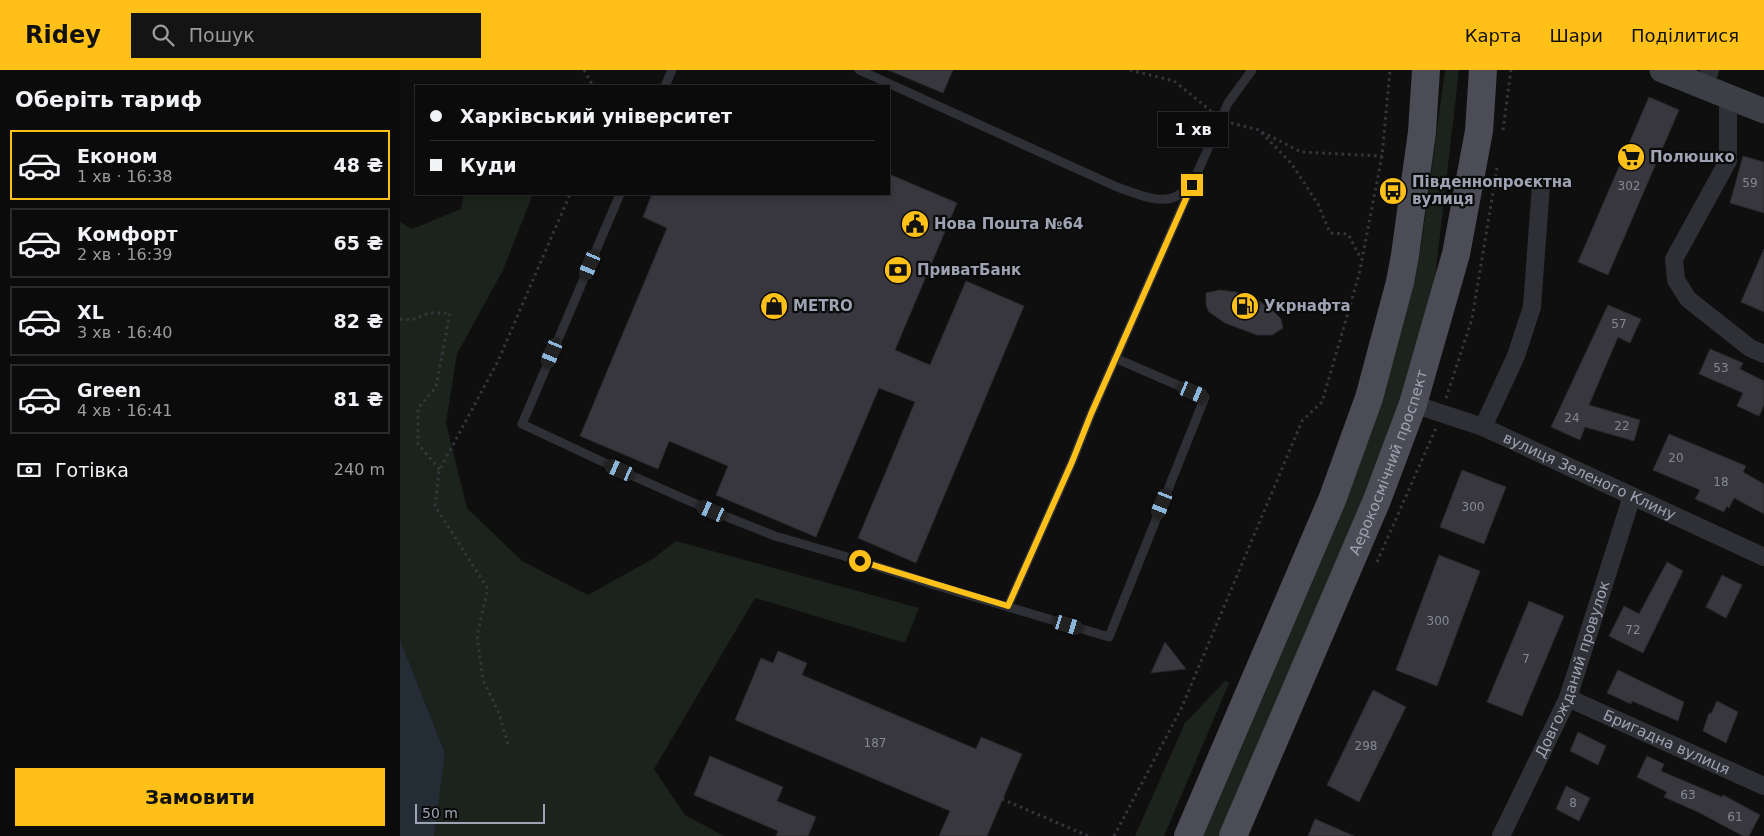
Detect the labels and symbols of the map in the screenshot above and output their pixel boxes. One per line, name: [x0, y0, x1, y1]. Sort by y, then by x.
callout: 1 хв: [1157, 112, 1227, 148]
supermarket icon: Полюшко: [1616, 142, 1646, 172]
place label: Полюшко: [1650, 148, 1735, 166]
place label: Південнопроєктна вулиця: [1412, 173, 1572, 208]
route end: [1181, 174, 1203, 196]
bus stop icon: Південнопроєктна вулиця: [1378, 176, 1408, 206]
house number: 59: [1742, 176, 1758, 190]
house number: 302: [1618, 179, 1640, 193]
public building icon: Нова Пошта №64: [900, 209, 930, 239]
place label: Нова Пошта №64: [934, 215, 1083, 233]
car: [577, 248, 602, 282]
bank icon: ПриватБанк: [883, 255, 913, 285]
place label: ПриватБанк: [917, 261, 1021, 279]
shop icon: METRO: [759, 291, 789, 321]
fuel station icon: Укрнафта: [1230, 291, 1260, 321]
place label: METRO: [793, 297, 853, 315]
place label: Укрнафта: [1264, 297, 1351, 315]
house number: 57: [1611, 317, 1627, 331]
car: [539, 336, 564, 370]
house number: 53: [1713, 361, 1729, 375]
street label: Аерокосмічний проспект: [1345, 367, 1431, 558]
car: [1176, 379, 1209, 405]
house number: 24: [1564, 411, 1580, 425]
house number: 22: [1614, 419, 1630, 433]
street label: вулиця Зеленого Клину: [1500, 429, 1679, 524]
house number: 20: [1668, 451, 1684, 465]
car: [603, 457, 636, 483]
house number: 18: [1713, 475, 1729, 489]
car: [1149, 487, 1174, 521]
car: [695, 498, 728, 524]
house number: 300: [1462, 500, 1484, 514]
route start: [849, 550, 871, 572]
street label: Довгожданий провулок: [1531, 578, 1614, 761]
car: [1051, 613, 1084, 637]
house number: 300: [1427, 614, 1449, 628]
house number: 72: [1625, 623, 1641, 637]
house number: 7: [1522, 652, 1530, 666]
street label: Бригадна вулиця: [1600, 706, 1733, 779]
house number: 187: [864, 736, 886, 750]
house number: 298: [1355, 739, 1377, 753]
house number: 63: [1680, 788, 1696, 802]
house number: 8: [1569, 796, 1577, 810]
scale bar: [415, 801, 545, 824]
house number: 61: [1727, 810, 1743, 824]

